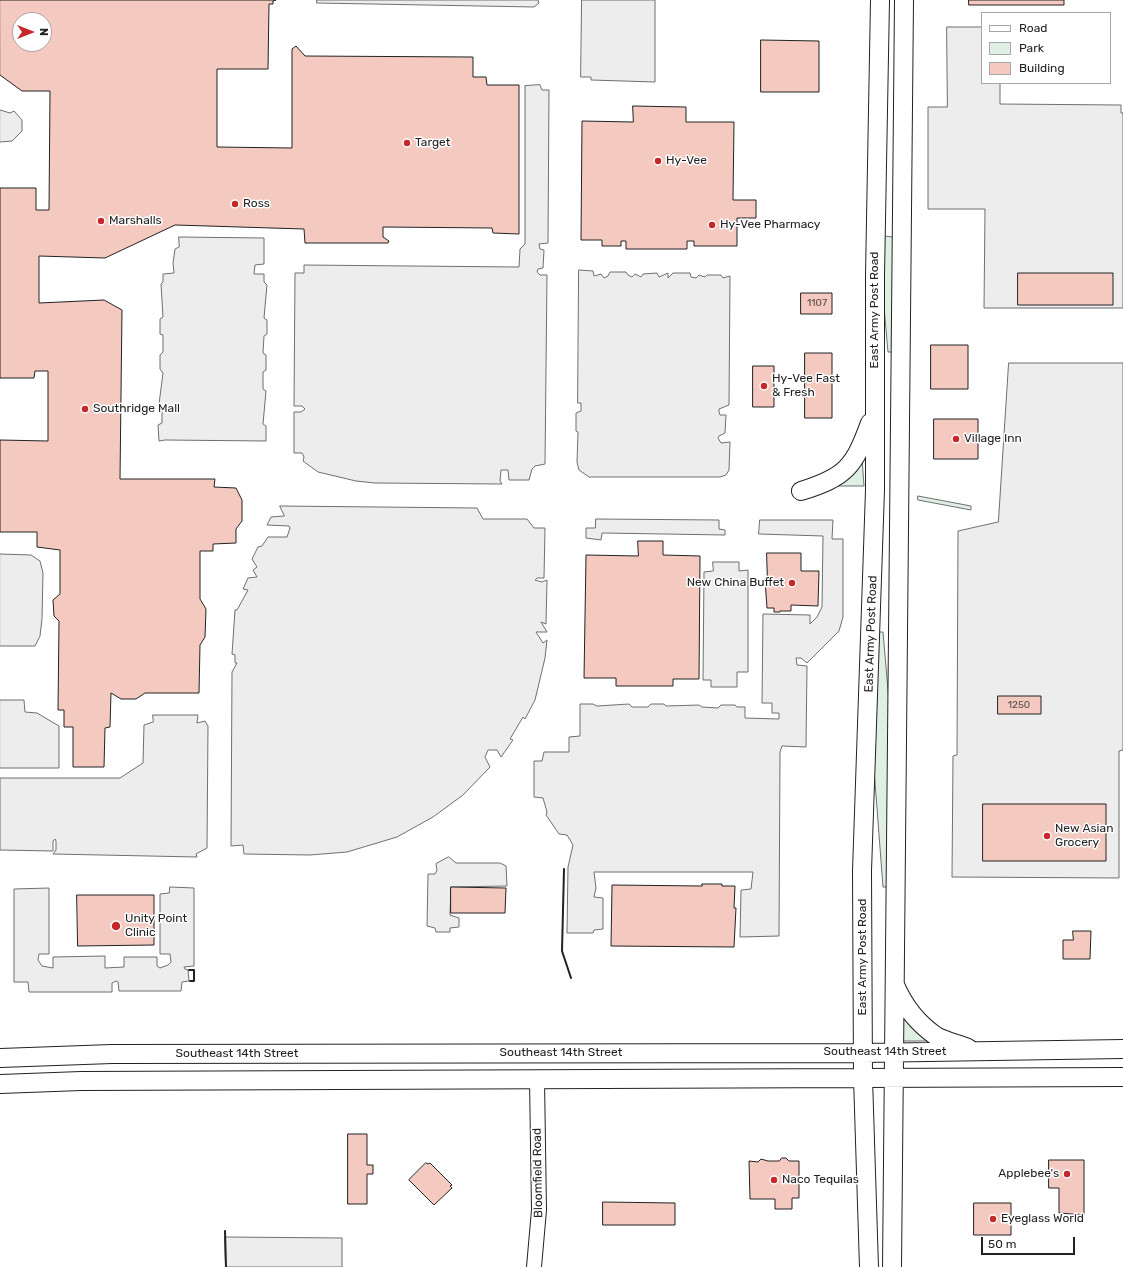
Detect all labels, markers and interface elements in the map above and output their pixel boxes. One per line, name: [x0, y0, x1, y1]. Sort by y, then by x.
north arrow: [12, 12, 52, 52]
legend: [981, 12, 1111, 84]
text: Road: [1019, 21, 1047, 35]
text: N: [37, 28, 50, 36]
text: Park: [1019, 41, 1044, 55]
text: Building: [1019, 61, 1065, 75]
place label: Target: [415, 136, 450, 150]
marker: Target: [402, 138, 412, 148]
place label: Hy-Vee: [666, 154, 707, 168]
marker: Hy-Vee: [653, 156, 663, 166]
place label: Ross: [243, 197, 270, 211]
marker: Ross: [230, 199, 240, 209]
place label: Marshalls: [109, 214, 162, 228]
marker: Marshalls: [96, 216, 106, 226]
place label: Hy-Vee Pharmacy: [720, 218, 820, 232]
marker: Hy-Vee Pharmacy: [707, 220, 717, 230]
street label: East Army Post Road: [868, 252, 882, 368]
house number: 1107: [807, 297, 827, 309]
place label: Hy-Vee Fast & Fresh: [772, 372, 840, 400]
marker: Hy-Vee Fast & Fresh: [759, 381, 769, 391]
place label: Southridge Mall: [93, 402, 180, 416]
marker: Southridge Mall: [80, 404, 90, 414]
place label: Village Inn: [964, 432, 1022, 446]
marker: Village Inn: [951, 434, 961, 444]
street label: East Army Post Road: [862, 575, 880, 693]
place label: New China Buffet: [687, 576, 784, 590]
marker: New China Buffet: [787, 578, 797, 588]
house number: 1250: [1008, 699, 1030, 711]
place label: New Asian Grocery: [1055, 822, 1113, 850]
marker: New Asian Grocery: [1042, 831, 1052, 841]
street label: East Army Post Road: [856, 899, 870, 1015]
place label: Unity Point Clinic: [125, 912, 187, 940]
marker: Unity Point Clinic: [110, 920, 122, 932]
street label: Southeast 14th Street: [824, 1045, 946, 1059]
street label: Southeast 14th Street: [500, 1046, 622, 1060]
street label: Southeast 14th Street: [176, 1047, 298, 1061]
street label: Bloomfield Road: [530, 1128, 546, 1218]
place label: Applebee's: [998, 1167, 1059, 1181]
marker: Applebee's: [1062, 1169, 1072, 1179]
place label: Naco Tequilas: [782, 1173, 859, 1187]
marker: Naco Tequilas: [769, 1175, 779, 1185]
place label: Eyeglass World: [1001, 1212, 1084, 1226]
marker: Eyeglass World: [988, 1214, 998, 1224]
scale bar: [983, 1229, 1077, 1255]
text: 50 m: [988, 1237, 1016, 1251]

